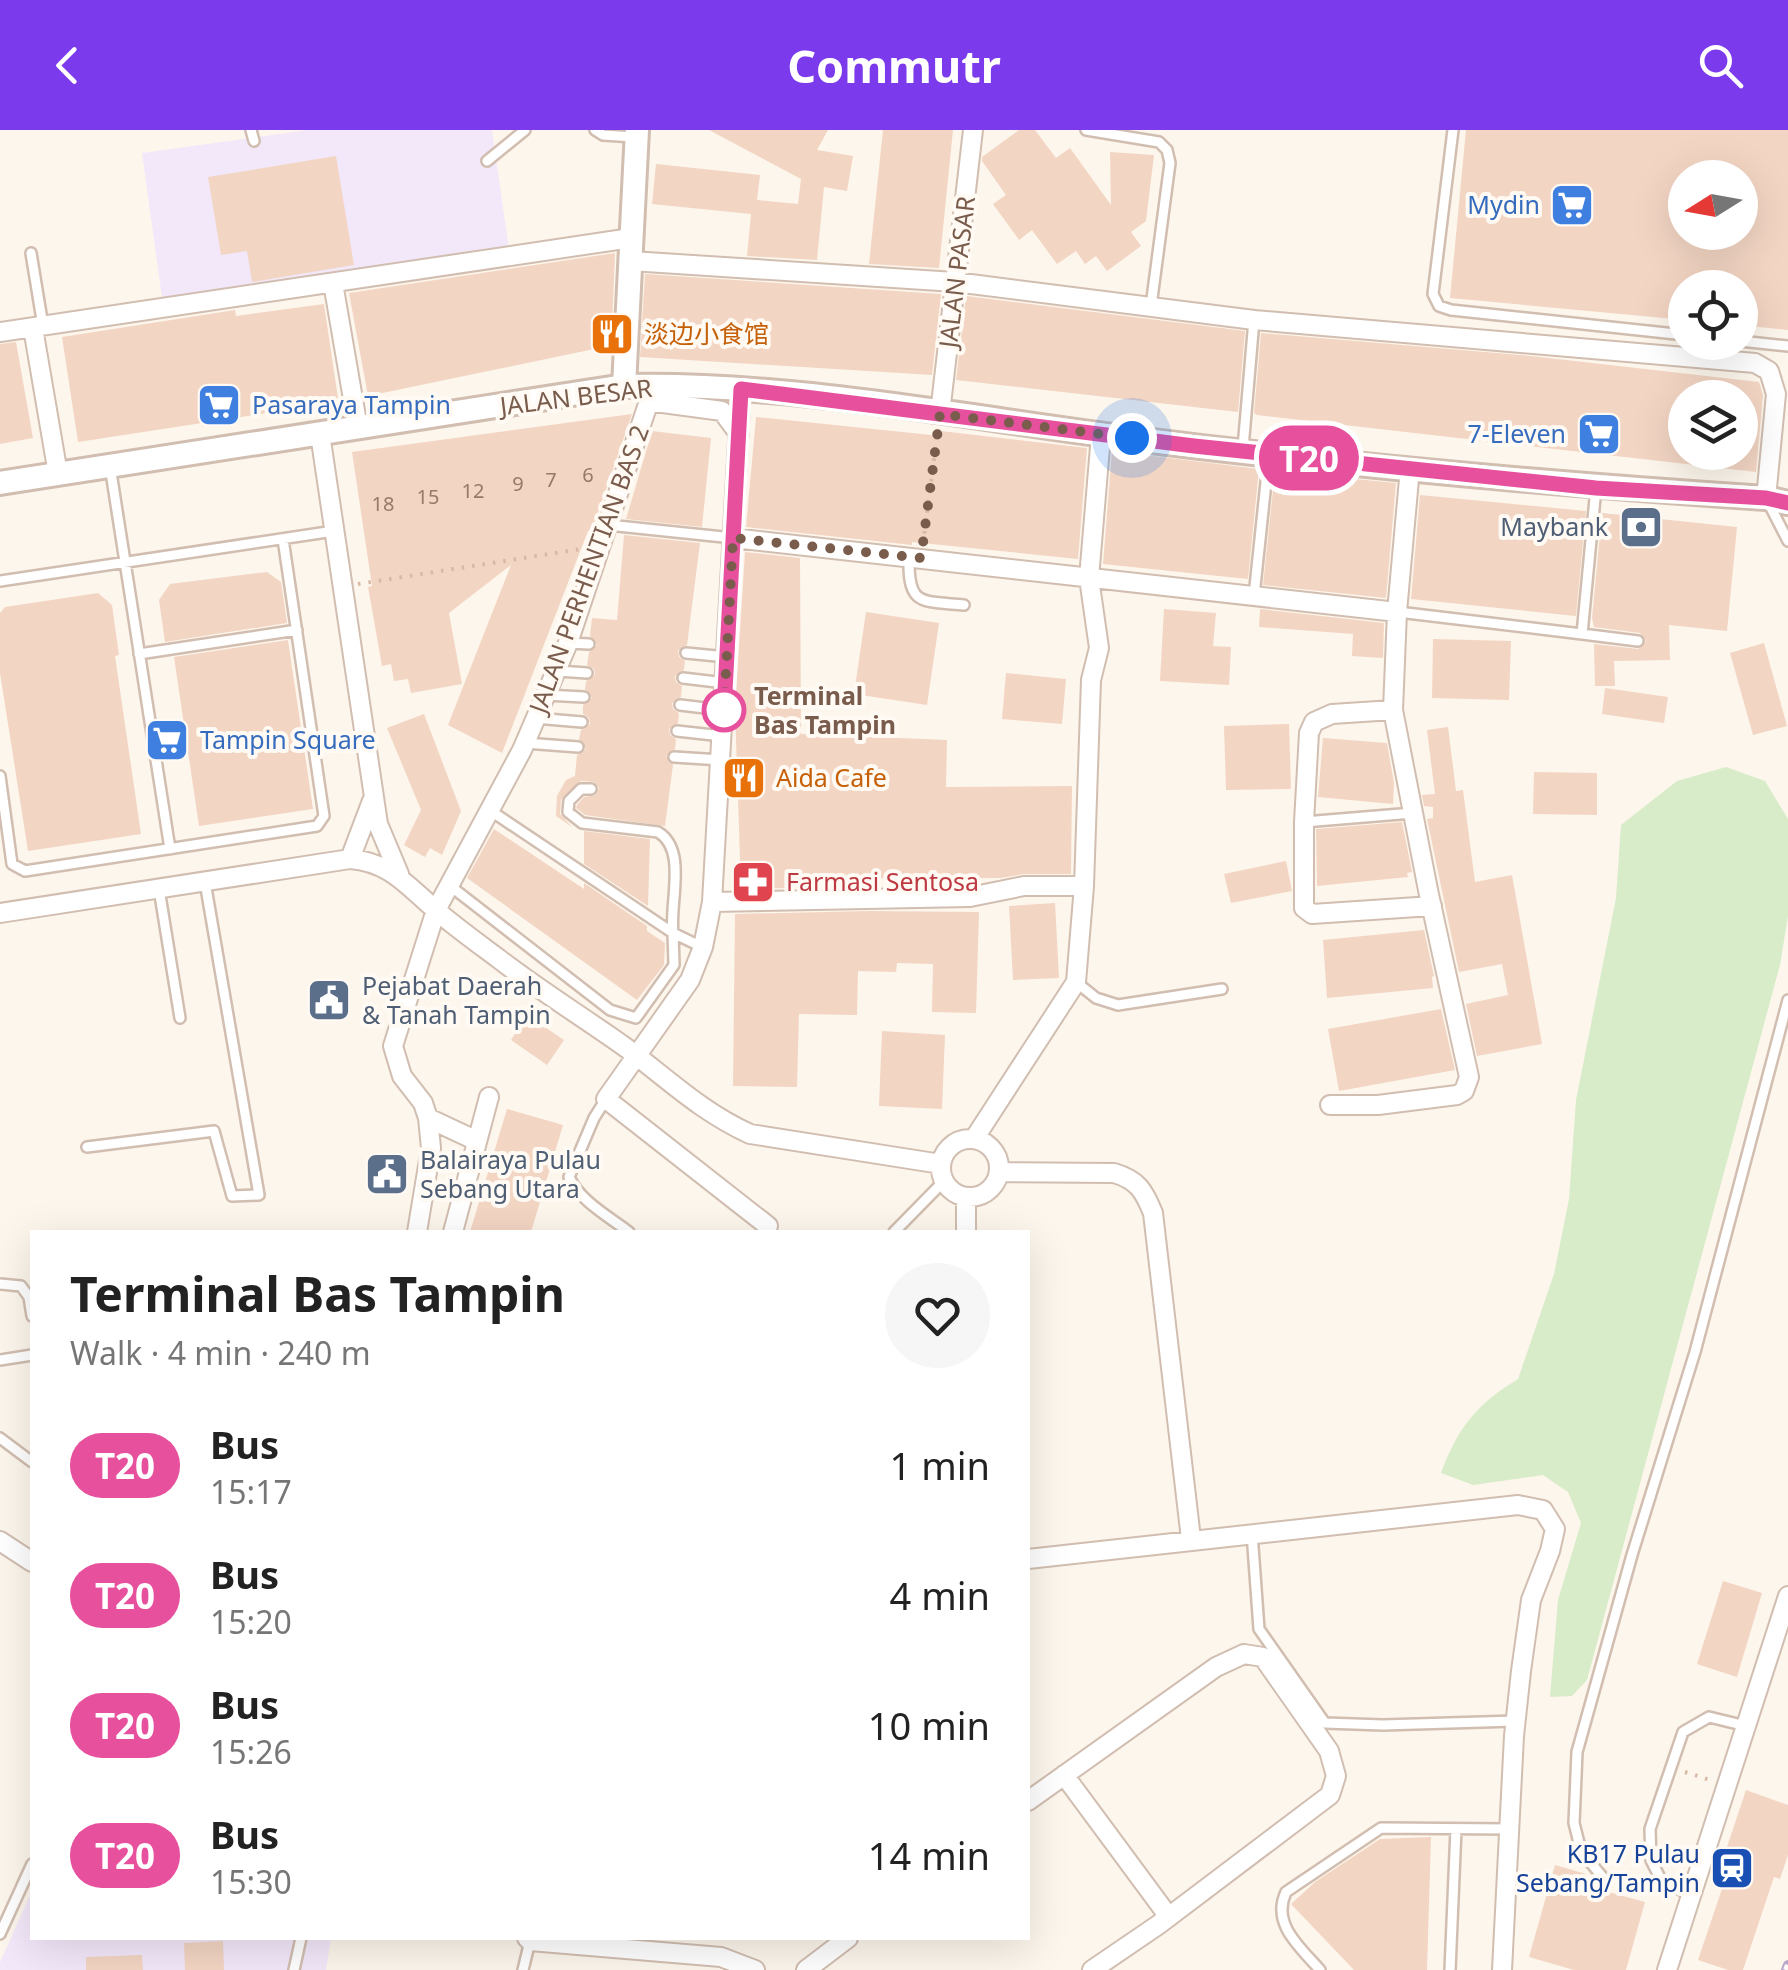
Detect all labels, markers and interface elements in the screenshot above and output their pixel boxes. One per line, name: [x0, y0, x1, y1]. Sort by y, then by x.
text: Commutr: [787, 35, 1001, 96]
icon: back: [40, 38, 95, 93]
icon: search: [1693, 38, 1748, 93]
north arrow: [1668, 160, 1758, 250]
map controls: [1668, 160, 1758, 470]
supermarket icon: Mydin: [1549, 182, 1595, 228]
place label: Mydin: [1467, 187, 1540, 221]
street label: JALAN PASAR: [930, 194, 982, 352]
button: locate: [1668, 270, 1758, 360]
restaurant icon: 淡边小食馆: [589, 311, 635, 357]
place label: 淡边小食馆: [644, 316, 769, 350]
street label: JALAN BESAR: [496, 370, 654, 422]
button: layers: [1668, 380, 1758, 470]
supermarket icon: Pasaraya Tampin: [196, 382, 242, 428]
place label: Pasaraya Tampin: [252, 387, 451, 421]
supermarket icon: 7-Eleven: [1576, 411, 1622, 457]
your location: [1107, 413, 1157, 463]
place label: 7-Eleven: [1467, 416, 1566, 450]
street label: JALAN PERHENTIAN BAS 2: [519, 420, 656, 719]
line badge: T20: [1252, 426, 1366, 490]
text: T20: [1279, 435, 1339, 482]
house number: 6: [582, 461, 594, 488]
house number: 7: [545, 466, 557, 493]
house number: 9: [512, 470, 524, 497]
house number: 12: [462, 477, 484, 504]
house number: 15: [417, 483, 439, 510]
house number: 18: [372, 490, 394, 517]
bank icon: Maybank: [1618, 504, 1664, 550]
place label: Maybank: [1500, 509, 1609, 543]
place label: Terminal Bas Tampin: [754, 678, 896, 741]
marker: Terminal Bas Tampin: [703, 689, 745, 731]
supermarket icon: Tampin Square: [144, 717, 190, 763]
place label: Tampin Square: [200, 722, 376, 756]
restaurant icon: Aida Cafe: [721, 755, 767, 801]
place label: Aida Cafe: [776, 760, 887, 794]
pharmacy icon: Farmasi Sentosa: [730, 859, 776, 905]
place label: Farmasi Sentosa: [786, 864, 979, 898]
place label: Pejabat Daerah & Tanah Tampin: [362, 968, 551, 1031]
public building icon: Pejabat Daerah & Tanah Tampin: [306, 977, 352, 1023]
place label: Balairaya Pulau Sebang Utara: [420, 1142, 601, 1205]
public building icon: Balairaya Pulau Sebang Utara: [364, 1151, 410, 1197]
text: Terminal Bas Tampin: [70, 1261, 565, 1326]
button: heart: [885, 1263, 990, 1368]
text: Walk · 4 min · 240 m: [70, 1331, 371, 1374]
text: Bus: [210, 1418, 279, 1470]
text: 1 min: [890, 1439, 990, 1491]
text: T20: [95, 1442, 155, 1489]
text: 15:17: [210, 1470, 292, 1513]
text: Bus: [210, 1548, 279, 1600]
text: 4 min: [890, 1569, 990, 1621]
text: T20: [95, 1572, 155, 1619]
text: 15:20: [210, 1600, 292, 1643]
text: Bus: [210, 1678, 279, 1730]
text: 10 min: [868, 1699, 990, 1751]
text: T20: [95, 1702, 155, 1749]
text: 15:26: [210, 1730, 292, 1773]
text: Bus: [210, 1808, 279, 1860]
text: 14 min: [868, 1829, 990, 1881]
text: T20: [95, 1832, 155, 1879]
place label: KB17 Pulau Sebang/Tampin: [1516, 1836, 1700, 1899]
station icon: KB17 Pulau Sebang/Tampin: [1709, 1845, 1755, 1891]
text: 15:30: [210, 1860, 292, 1903]

